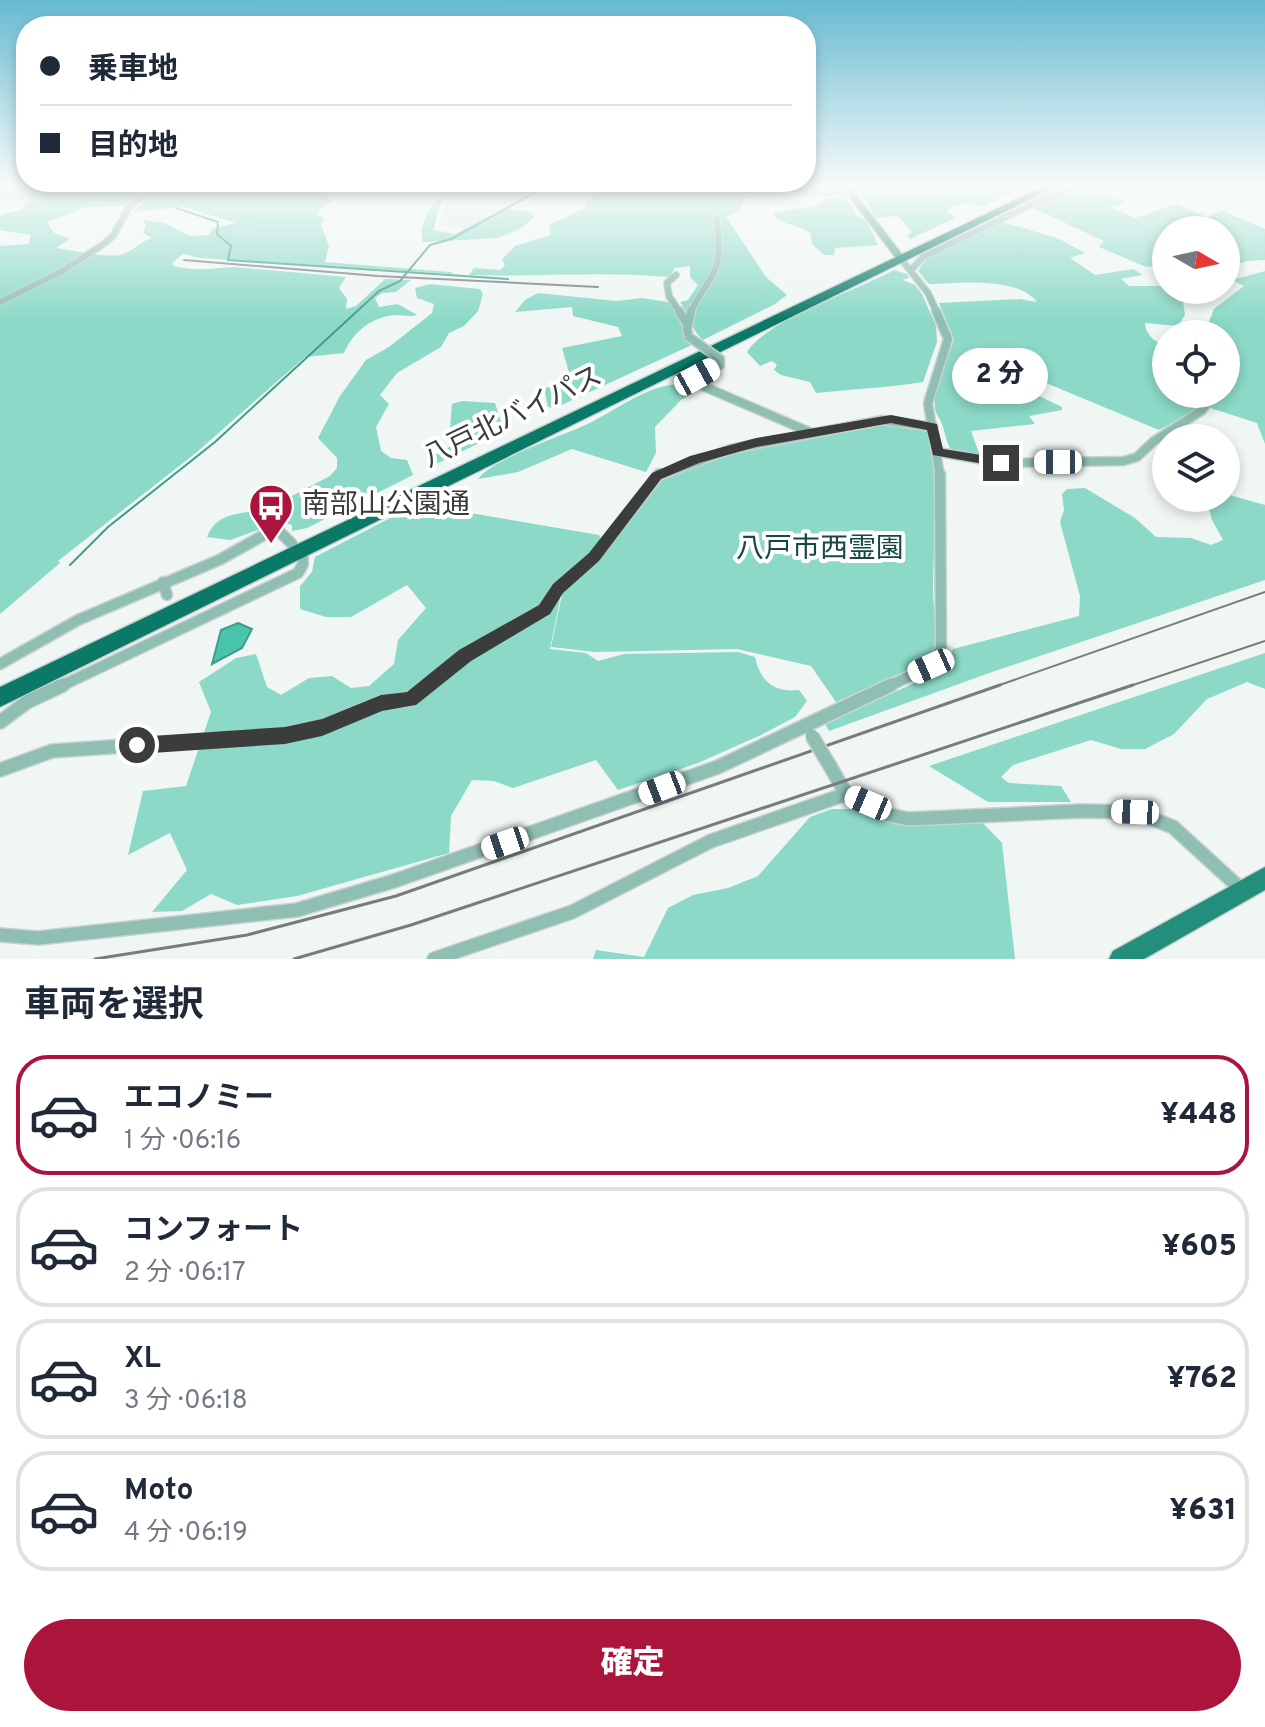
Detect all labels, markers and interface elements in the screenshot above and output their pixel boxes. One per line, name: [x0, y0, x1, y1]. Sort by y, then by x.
text: 乗車地: [88, 52, 178, 89]
text: 目的地: [88, 129, 178, 166]
north arrow: [1152, 216, 1240, 304]
map controls: [1152, 216, 1240, 512]
button: locate: [1152, 320, 1240, 408]
callout: 2 分: [953, 347, 1049, 403]
car: [670, 355, 724, 399]
street label: 八戸北バイパス: [417, 359, 609, 477]
text: 2 分: [976, 359, 1024, 392]
button: layers: [1152, 424, 1240, 512]
route end: [983, 445, 1019, 481]
car: [1034, 450, 1082, 474]
bus stop icon: 南部山公園通: [247, 482, 295, 545]
place label: 南部山公園通: [302, 488, 470, 524]
park label: 八戸市西霊園: [736, 532, 904, 568]
car: [904, 645, 958, 687]
route start: [119, 727, 155, 763]
car: [635, 768, 689, 808]
car: [841, 783, 895, 823]
car: [1111, 799, 1159, 825]
car: [478, 824, 532, 862]
text: 車両を選択: [24, 984, 204, 1030]
icon: car: [28, 1079, 100, 1151]
text: エコノミー: [124, 1081, 274, 1118]
text: ¥448: [1160, 1097, 1237, 1134]
text: 1 分 · 06:16: [124, 1125, 241, 1158]
icon: car: [28, 1211, 100, 1283]
text: コンフォート: [124, 1213, 303, 1250]
text: ¥605: [1162, 1229, 1237, 1266]
text: 2 分 · 06:17: [124, 1257, 245, 1290]
text: XL: [124, 1341, 161, 1378]
icon: car: [28, 1343, 100, 1415]
text: ¥762: [1167, 1361, 1237, 1398]
text: 3 分 · 06:18: [124, 1385, 248, 1418]
text: Moto: [124, 1473, 194, 1510]
icon: car: [28, 1475, 100, 1547]
text: ¥631: [1170, 1493, 1237, 1530]
text: 4 分 · 06:19: [124, 1517, 248, 1550]
button: 確定: [24, 1619, 1241, 1711]

